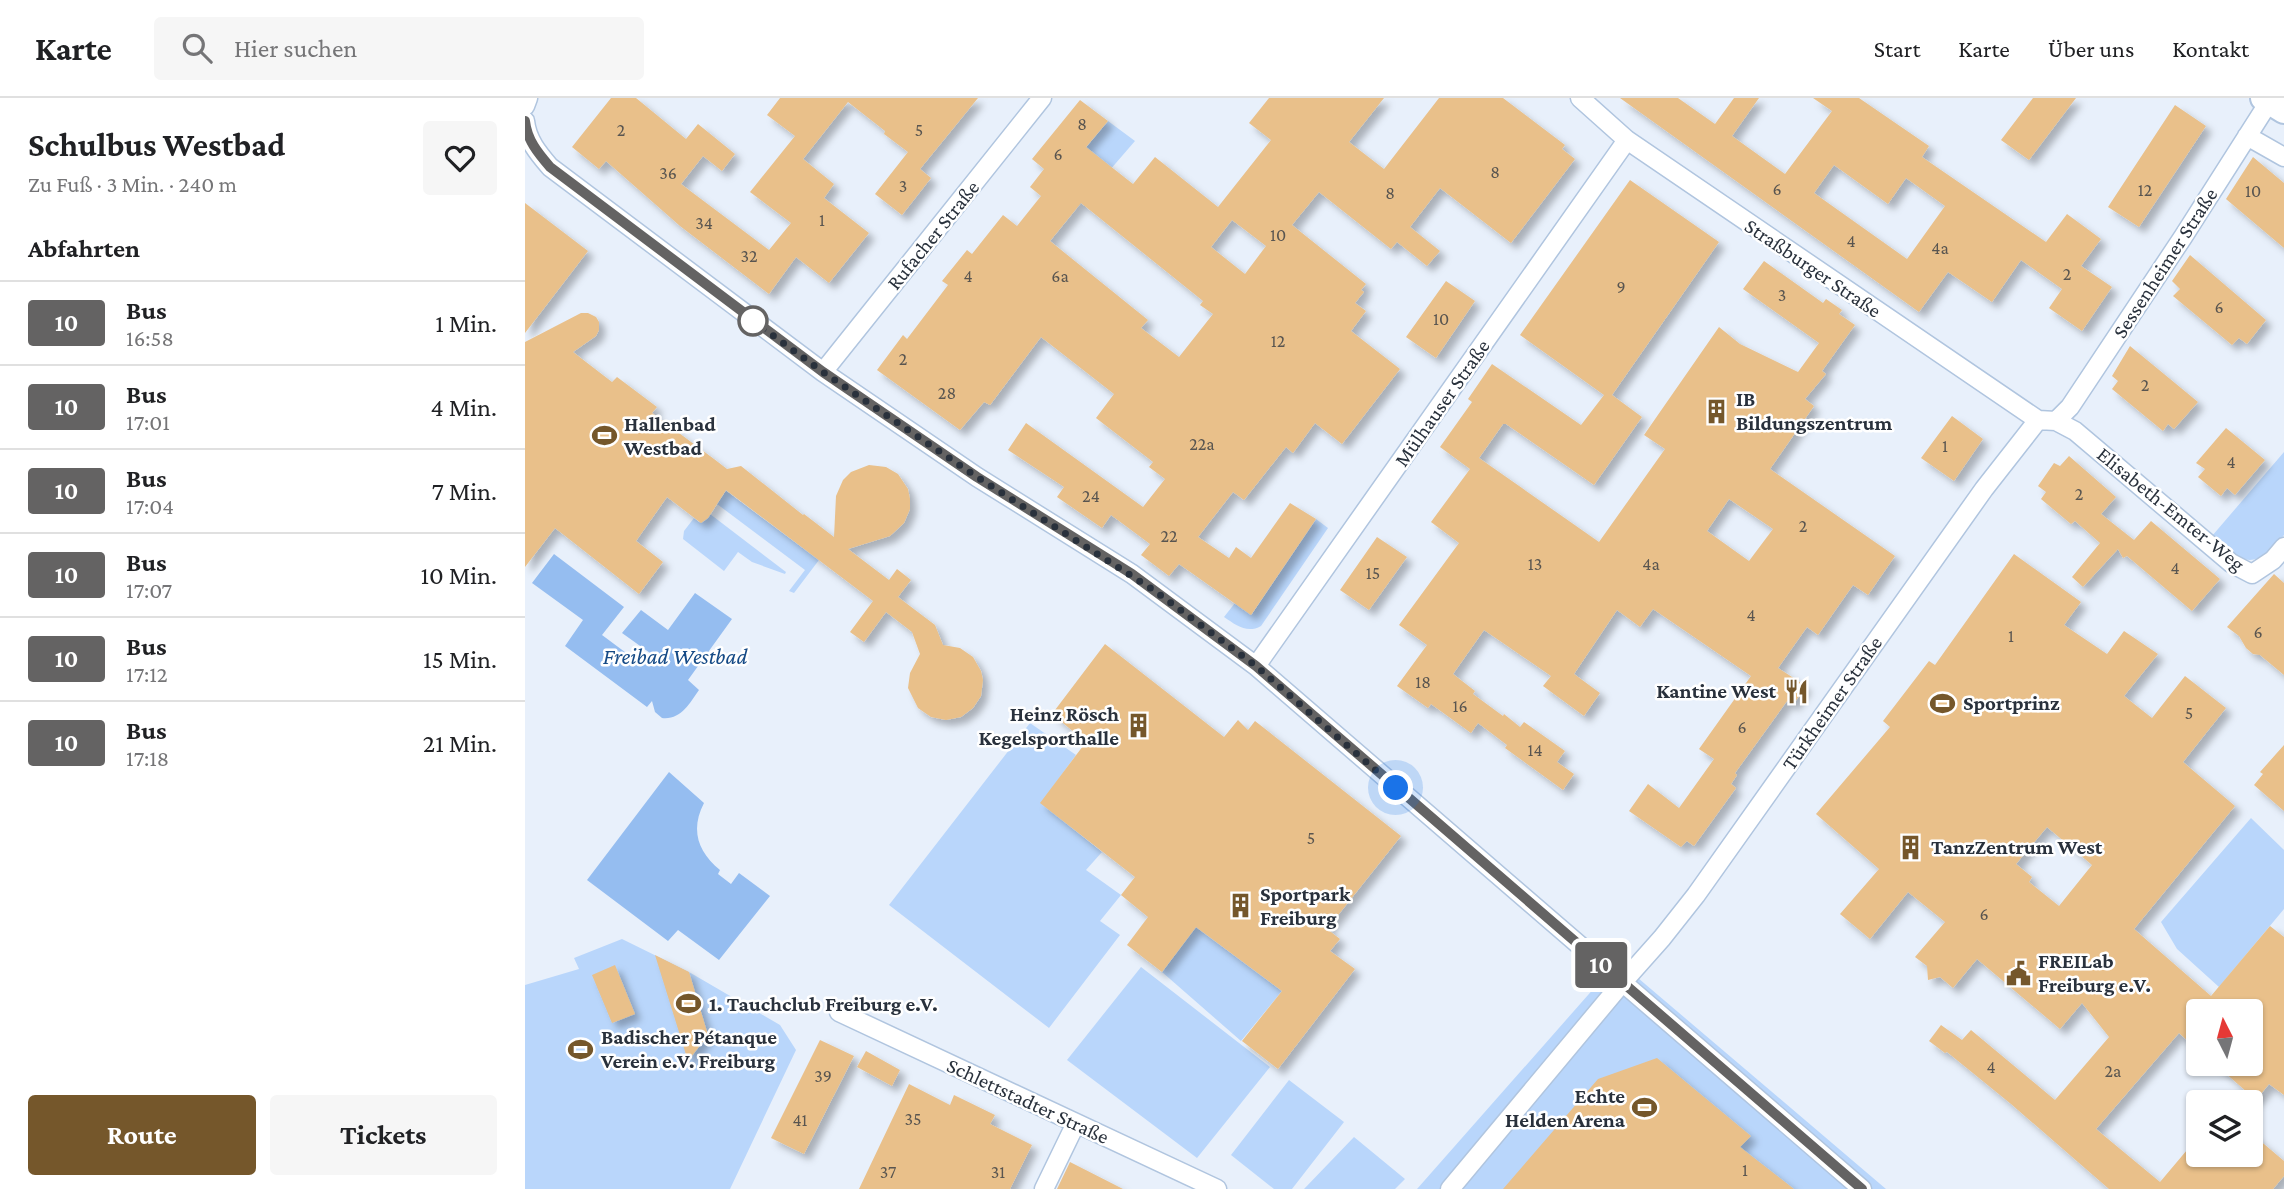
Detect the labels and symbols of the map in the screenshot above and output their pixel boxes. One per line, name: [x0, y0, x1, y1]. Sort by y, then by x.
house number: 8: [1077, 114, 1087, 134]
house number: 2: [617, 120, 625, 140]
house number: 5: [915, 120, 923, 140]
house number: 6: [1053, 144, 1063, 164]
house number: 8: [1490, 162, 1500, 182]
house number: 36: [659, 163, 677, 183]
street label: Rufacher Straße: [882, 176, 984, 294]
house number: 3: [899, 176, 907, 196]
house number: 6: [1772, 179, 1782, 199]
house number: 12: [2138, 180, 2152, 200]
house number: 10: [2245, 181, 2261, 201]
house number: 8: [1385, 183, 1395, 203]
street label: Sessenheimer Straße: [2108, 183, 2222, 343]
house number: 1: [819, 210, 825, 230]
house number: 34: [695, 213, 713, 233]
street label: Straßburger Straße: [1740, 214, 1886, 322]
house number: 10: [1270, 225, 1286, 245]
house number: 4: [1846, 231, 1856, 251]
house number: 4a: [1931, 238, 1949, 258]
house number: 32: [740, 246, 758, 266]
house number: 2: [2063, 264, 2071, 284]
house number: 4: [963, 266, 973, 286]
house number: 6a: [1051, 266, 1069, 286]
house number: 9: [1616, 277, 1626, 297]
house number: 3: [1778, 285, 1786, 305]
house number: 6: [2214, 297, 2224, 317]
unlabelled marker: [738, 306, 768, 336]
house number: 10: [1433, 309, 1449, 329]
house number: 12: [1271, 331, 1285, 351]
street label: Mülhauser Straße: [1389, 335, 1495, 471]
house number: 2: [899, 349, 907, 369]
house number: 2: [2141, 375, 2149, 395]
house number: 28: [938, 383, 956, 403]
place label: IB Bildungszentrum: [1736, 387, 1892, 435]
building icon: IB Bildungszentrum: [1702, 397, 1730, 425]
place label: Hallenbad Westbad: [623, 412, 716, 460]
sports icon: Hallenbad Westbad: [590, 422, 618, 450]
house number: 22a: [1189, 434, 1215, 454]
house number: 1: [1942, 436, 1948, 456]
street label: Elisabeth-Emter-Weg: [2092, 442, 2250, 576]
house number: 4: [2226, 452, 2236, 472]
house number: 2: [2075, 484, 2083, 504]
house number: 24: [1082, 486, 1100, 506]
house number: 2: [1799, 516, 1807, 536]
house number: 22: [1160, 526, 1178, 546]
house number: 13: [1528, 554, 1542, 574]
house number: 4a: [1642, 554, 1660, 574]
house number: 4: [2170, 558, 2180, 578]
house number: 15: [1366, 563, 1380, 583]
house number: 4: [1746, 605, 1756, 625]
house number: 6: [2253, 622, 2263, 642]
house number: 1: [2008, 626, 2014, 646]
street label: Türkheimer Straße: [1777, 631, 1887, 775]
water label: Freibad Westbad: [603, 643, 748, 669]
house number: 18: [1415, 672, 1431, 692]
restaurant icon: Kantine West: [1782, 677, 1810, 705]
place label: Kantine West: [1656, 679, 1776, 703]
sports icon: Sportprinz: [1929, 689, 1957, 717]
place label: Sportprinz: [1963, 691, 2060, 715]
house number: 16: [1452, 696, 1468, 716]
place label: Heinz Rösch Kegelsporthalle: [979, 702, 1119, 750]
house number: 5: [2185, 703, 2193, 723]
building icon: Heinz Rösch Kegelsporthalle: [1125, 712, 1153, 740]
house number: 6: [1737, 717, 1747, 737]
house number: 14: [1527, 740, 1543, 760]
your location: [1378, 770, 1413, 805]
house number: 5: [1307, 828, 1315, 848]
building icon: TanzZentrum West: [1897, 833, 1925, 861]
place label: TanzZentrum West: [1931, 835, 2103, 859]
place label: Sportpark Freiburg: [1260, 882, 1351, 930]
building icon: Sportpark Freiburg: [1226, 892, 1254, 920]
house number: 6: [1979, 904, 1989, 924]
line badge: 10: [1569, 942, 1633, 988]
place label: FREILab Freiburg e.V.: [2038, 949, 2151, 997]
public building icon: FREILab Freiburg e.V.: [2004, 959, 2032, 987]
sports icon: 1. Tauchclub Freiburg e.V.: [675, 990, 703, 1018]
place label: 1. Tauchclub Freiburg e.V.: [709, 992, 938, 1016]
north arrow: [2186, 999, 2263, 1076]
place label: Badischer Pétanque Verein e.V. Freiburg: [600, 1025, 777, 1073]
sports icon: Badischer Pétanque Verein e.V. Freiburg: [567, 1035, 595, 1063]
street label: Schlettstadter Straße: [943, 1053, 1113, 1149]
house number: 4: [1986, 1057, 1996, 1077]
house number: 2a: [2105, 1061, 2121, 1081]
house number: 39: [814, 1066, 832, 1086]
place label: Echte Helden Arena: [1505, 1084, 1626, 1132]
sports icon: Echte Helden Arena: [1631, 1094, 1659, 1122]
house number: 35: [904, 1109, 922, 1129]
house number: 41: [792, 1110, 808, 1130]
house number: 1: [1742, 1160, 1748, 1180]
house number: 37: [880, 1162, 896, 1182]
house number: 31: [991, 1162, 1005, 1182]

